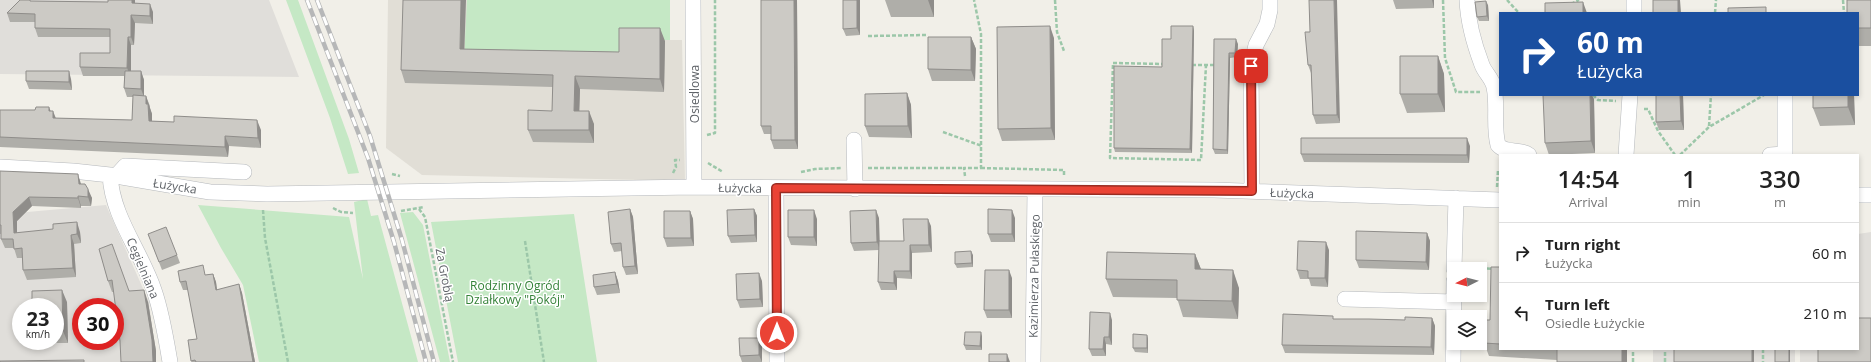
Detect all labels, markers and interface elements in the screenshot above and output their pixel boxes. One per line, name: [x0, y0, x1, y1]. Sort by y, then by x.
text: 60 m: [1577, 23, 1644, 61]
icon: right: [1511, 28, 1563, 80]
pin: [1234, 49, 1268, 83]
icon: arrive: [1240, 55, 1262, 77]
text: Łużycka: [1577, 59, 1643, 83]
street label: Osiedlowa: [686, 65, 703, 123]
text: 14:54: [1558, 162, 1619, 195]
text: 1: [1682, 162, 1696, 195]
text: 330: [1759, 162, 1800, 195]
street label: Łużycka: [152, 174, 198, 198]
street label: Łużycka: [718, 179, 762, 197]
street label: Łużycka: [1270, 184, 1314, 202]
text: Arrival: [1569, 193, 1608, 211]
text: min: [1678, 193, 1701, 211]
text: m: [1774, 193, 1786, 211]
street label: Kazimierza Pułaskiego: [1024, 214, 1044, 338]
text: Turn right: [1545, 234, 1620, 254]
street label: Cegielniana: [123, 235, 163, 301]
icon: right: [1511, 242, 1533, 264]
text: 60 m: [1812, 243, 1847, 263]
street label: Za Groblą: [431, 247, 459, 303]
text: Łużycka: [1545, 254, 1593, 272]
north arrow: [1447, 262, 1487, 302]
map controls: [1447, 262, 1487, 350]
park label: Rodzinny Ogród Działkowy "Pokój": [465, 277, 565, 308]
text: Turn left: [1545, 294, 1610, 314]
speed limit sign: 30: [72, 298, 124, 350]
icon: left: [1511, 302, 1533, 324]
text: 210 m: [1803, 303, 1847, 323]
text: 23: [27, 305, 49, 332]
button: layers: [1447, 310, 1487, 350]
position arrow: [756, 312, 798, 354]
text: Osiedle Łużyckie: [1545, 314, 1645, 332]
text: km/h: [26, 327, 50, 341]

